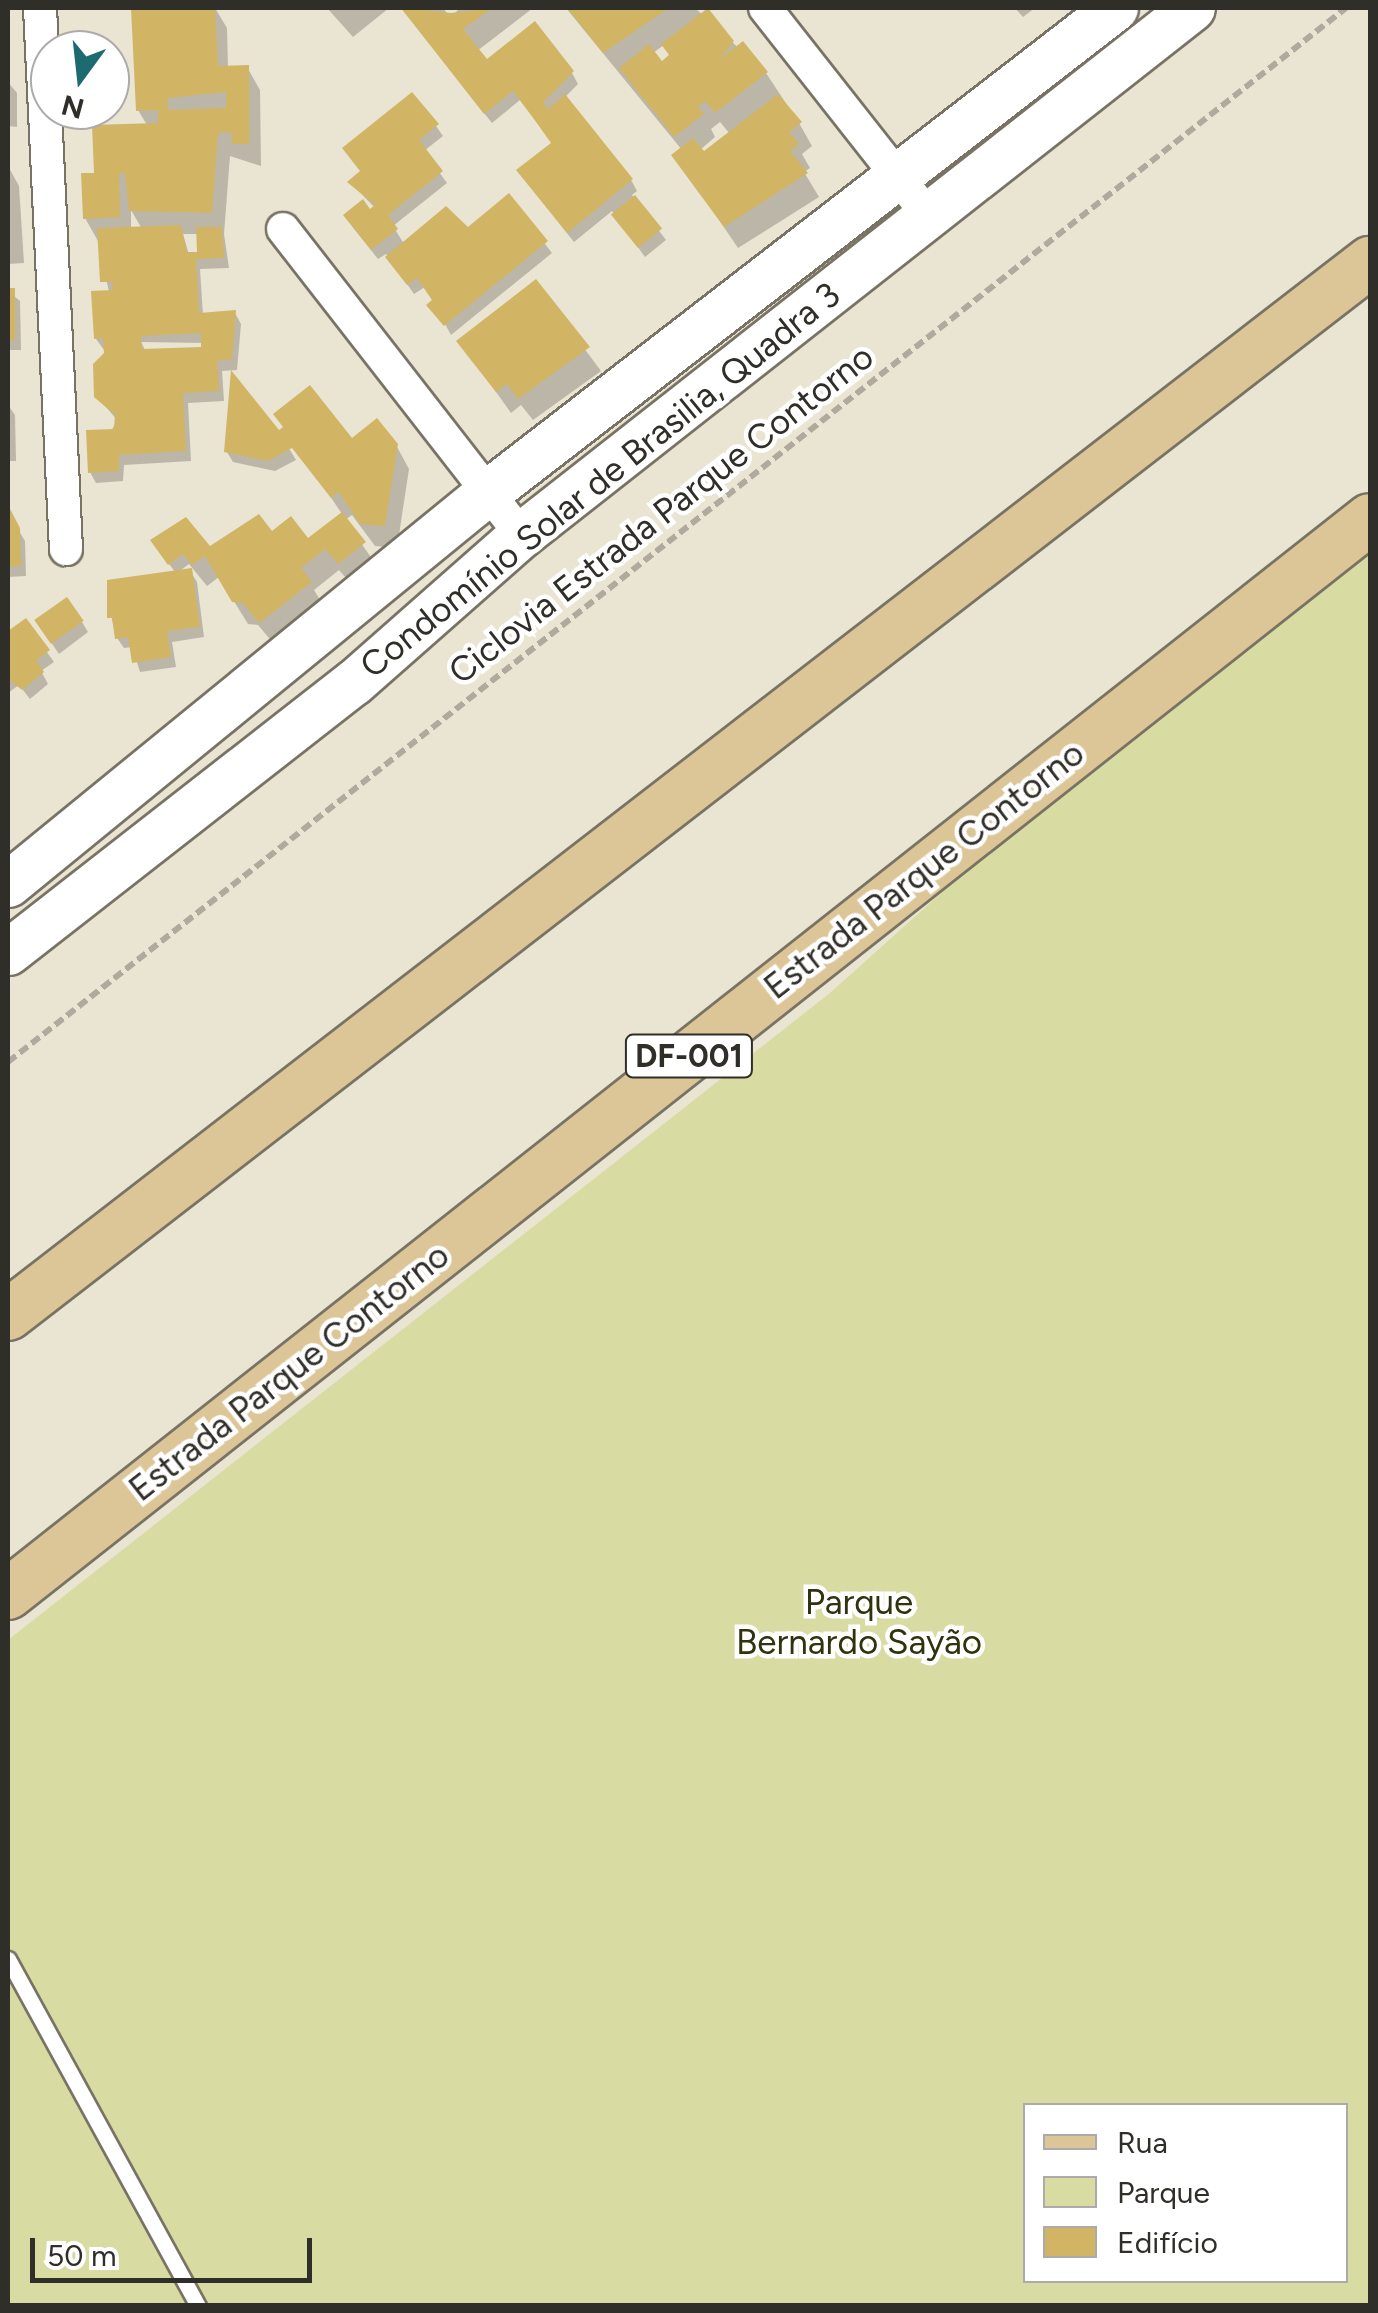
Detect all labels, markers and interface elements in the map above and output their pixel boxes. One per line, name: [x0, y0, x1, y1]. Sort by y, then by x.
north arrow: [30, 30, 130, 130]
text: N: [58, 88, 88, 126]
street label: Condomínio Solar de Brasilia, Quadra 3: [352, 273, 848, 687]
street label: Ciclovia Estrada Parque Contorno: [440, 335, 882, 693]
street label: Estrada Parque Contorno: [756, 732, 1092, 1008]
road number: DF-001: [624, 1029, 754, 1083]
street label: Estrada Parque Contorno: [121, 1234, 457, 1510]
park label: Parque Bernardo Sayão: [736, 1581, 982, 1663]
legend: [1023, 2103, 1348, 2283]
text: Rua: [1117, 2124, 1168, 2161]
text: Parque: [1117, 2174, 1210, 2211]
scale bar: [35, 2218, 318, 2280]
text: Edifício: [1117, 2224, 1218, 2261]
text: 50 m: [47, 2237, 116, 2274]

